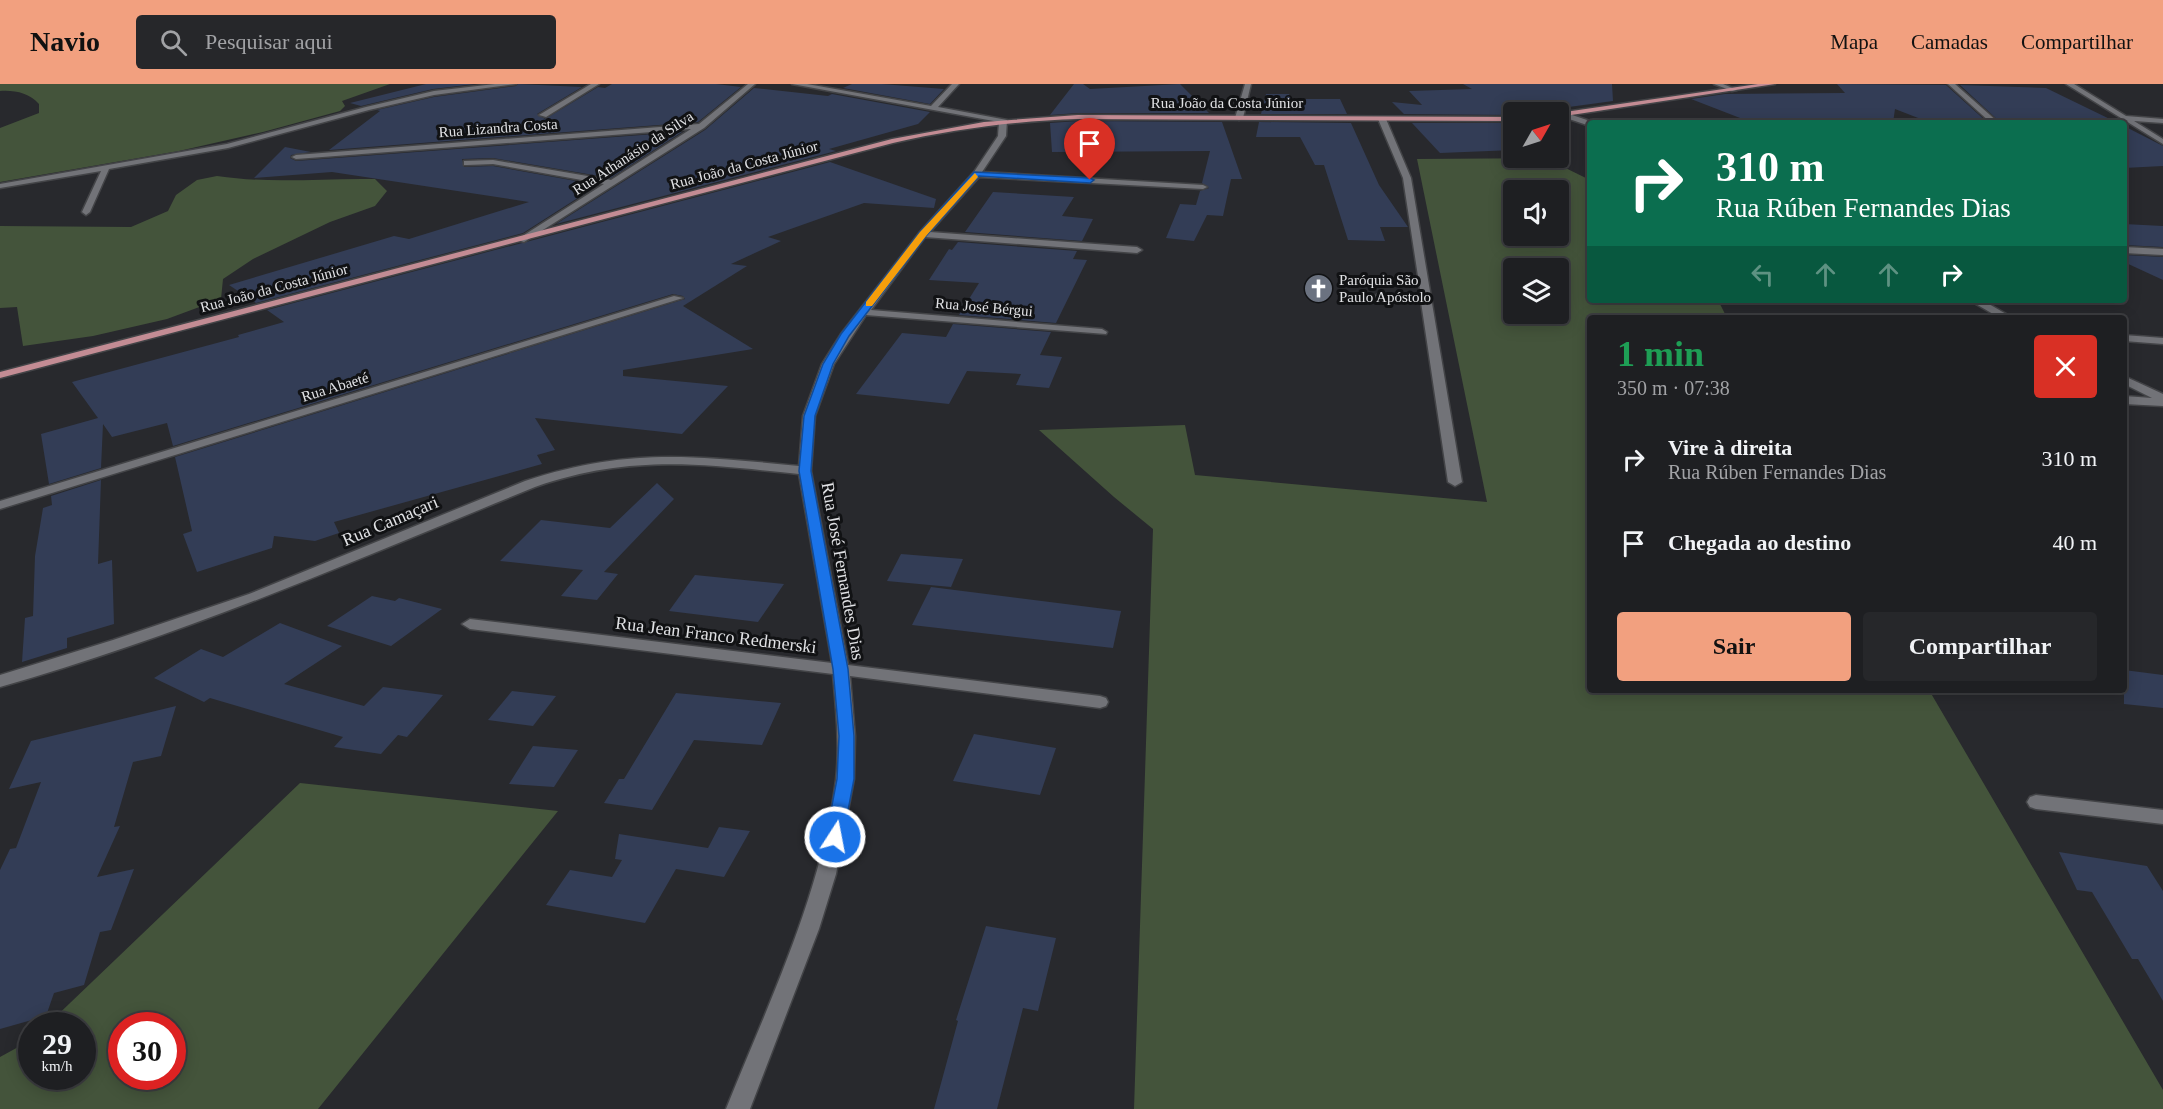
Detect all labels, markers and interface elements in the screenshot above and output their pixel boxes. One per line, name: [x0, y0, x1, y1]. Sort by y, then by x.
search box: [136, 15, 556, 69]
text: Navio: [30, 26, 100, 57]
icon: search: [157, 26, 190, 59]
text: Pesquisar aqui: [205, 29, 333, 54]
text: Mapa: [1830, 30, 1878, 54]
text: Camadas: [1911, 30, 1988, 54]
text: Compartilhar: [2021, 30, 2133, 54]
street label: Rua João da Costa Júnior: [1151, 95, 1303, 111]
north arrow: [1503, 102, 1569, 168]
map controls: [1503, 102, 1569, 324]
street label: Rua Athanásio da Silva: [570, 108, 697, 198]
street label: Rua Lizandra Costa: [438, 116, 558, 140]
pin: [1064, 118, 1115, 180]
icon: arrive: [1073, 127, 1106, 160]
street label: Rua João da Costa Júnior: [668, 138, 820, 192]
icon: right: [1617, 144, 1695, 222]
text: 310 m: [1716, 144, 1825, 190]
button: sound: [1503, 180, 1569, 246]
text: Rua Rúben Fernandes Dias: [1716, 193, 2011, 223]
button: layers: [1503, 258, 1569, 324]
icon: left: [1746, 258, 1779, 291]
icon: ahead: [1809, 258, 1842, 291]
icon: ahead: [1872, 258, 1905, 291]
icon: right: [1935, 258, 1968, 291]
street label: Rua João da Costa Júnior: [198, 261, 350, 315]
place label: Paróquia São Paulo Apóstolo: [1339, 272, 1431, 305]
church icon: Paróquia São Paulo Apóstolo: [1302, 273, 1334, 305]
street label: Rua José Bérgui: [934, 295, 1034, 319]
text: 1 min: [1617, 334, 1704, 374]
button: close: [2034, 335, 2097, 398]
street label: Rua Abaeté: [299, 369, 371, 405]
text: 350 m · 07:38: [1617, 377, 1730, 399]
text: Vire à direita: [1668, 435, 1792, 460]
icon: right: [1617, 443, 1650, 476]
text: 310 m: [2041, 446, 2097, 471]
text: Rua Rúben Fernandes Dias: [1668, 461, 1886, 483]
street label: Rua José Fernandes Dias: [817, 480, 869, 662]
street label: Rua Camaçari: [339, 492, 441, 550]
icon: arrive: [1617, 527, 1650, 560]
text: Chegada ao destino: [1668, 530, 1851, 555]
text: 40 m: [2052, 530, 2097, 555]
button: Sair: [1617, 612, 1851, 681]
button: Compartilhar: [1863, 612, 2097, 681]
street label: Rua Jean Franco Redmerski: [614, 613, 818, 657]
position arrow: [803, 805, 867, 869]
speed limit sign: 30: [108, 1012, 186, 1090]
text: 29: [42, 1027, 72, 1060]
text: km/h: [42, 1058, 72, 1074]

